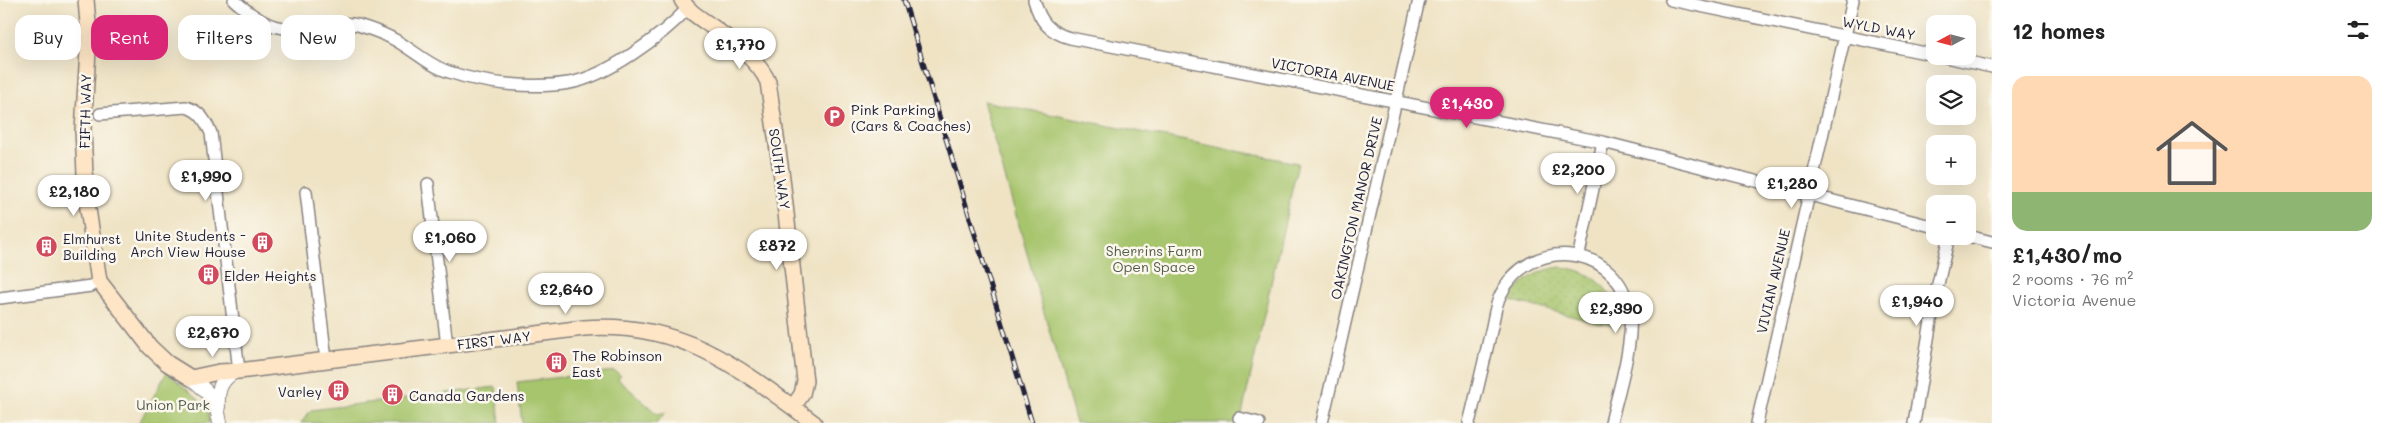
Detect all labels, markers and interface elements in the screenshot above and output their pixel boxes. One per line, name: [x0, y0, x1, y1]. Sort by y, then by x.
street label: WYLD WAY: [1841, 12, 1917, 44]
chip: Buy: [15, 15, 81, 60]
chip: Rent: [91, 15, 168, 60]
chip: Filters: [178, 15, 271, 60]
chip: New: [281, 15, 355, 60]
north arrow: [1926, 15, 1976, 65]
map controls: [1926, 15, 1976, 245]
icon: filters: [2344, 16, 2372, 44]
text: 12 homes: [2012, 17, 2105, 44]
pin: £1,770: [699, 28, 781, 70]
text: £1,770: [715, 33, 765, 54]
street label: VICTORIA AVENUE: [1270, 53, 1396, 95]
street label: FIFTH WAY: [75, 73, 95, 149]
button: layers: [1926, 75, 1976, 125]
pin: £1,430: [1426, 86, 1508, 129]
text: £1,430: [1441, 92, 1493, 113]
place label: Pink Parking (Cars & Coaches): [851, 100, 971, 135]
parking icon: Pink Parking (Cars & Coaches): [823, 105, 847, 129]
icon: home: [2147, 108, 2237, 198]
street label: OAKINGTON MANOR DRIVE: [1326, 115, 1386, 301]
street label: SOUTH WAY: [765, 127, 795, 211]
button: +: [1926, 135, 1976, 185]
pin: £2,200: [1537, 152, 1619, 195]
text: £2,200: [1551, 158, 1605, 179]
pin: £1,990: [165, 160, 247, 202]
text: £1,990: [180, 165, 232, 186]
pin: £1,280: [1751, 166, 1833, 209]
text: £1,280: [1766, 172, 1818, 193]
pin: £2,180: [33, 174, 115, 217]
text: £2,180: [48, 180, 100, 201]
button: −: [1926, 195, 1976, 245]
pin: £1,060: [409, 220, 491, 263]
place label: Unite Students - Arch View House: [130, 226, 246, 261]
text: £1,060: [424, 226, 476, 247]
street label: VIVIAN AVENUE: [1752, 227, 1794, 335]
pin: £872: [747, 228, 807, 271]
place label: Elmhurst Building: [63, 229, 121, 264]
building icon: Unite Students - Arch View House: [250, 231, 274, 255]
building icon: Elmhurst Building: [35, 234, 59, 258]
text: £872: [758, 234, 796, 255]
park label: Sherrins Farm Open Space: [1106, 241, 1202, 276]
text: £1,430/mo: [2012, 241, 2122, 268]
building icon: Elder Heights: [196, 263, 220, 287]
place label: Elder Heights: [224, 266, 317, 285]
text: 2 rooms · 76 m²: [2012, 268, 2133, 289]
pin: £2,640: [525, 272, 607, 315]
text: £2,640: [539, 278, 593, 299]
pin: £1,940: [1876, 284, 1958, 327]
text: Victoria Avenue: [2012, 289, 2137, 310]
text: £1,940: [1891, 290, 1943, 311]
pin: £2,390: [1575, 292, 1657, 334]
text: £2,390: [1589, 297, 1643, 318]
pin: £2,670: [172, 316, 254, 358]
text: £2,670: [187, 321, 239, 342]
street label: FIRST WAY: [456, 326, 532, 354]
place label: The Robinson East: [572, 346, 662, 381]
building icon: The Robinson East: [544, 351, 568, 375]
building icon: Varley: [326, 379, 350, 403]
place label: Varley: [278, 382, 322, 401]
building icon: Canada Gardens: [381, 383, 405, 407]
place label: Canada Gardens: [409, 386, 525, 405]
park label: Union Park: [136, 395, 210, 414]

